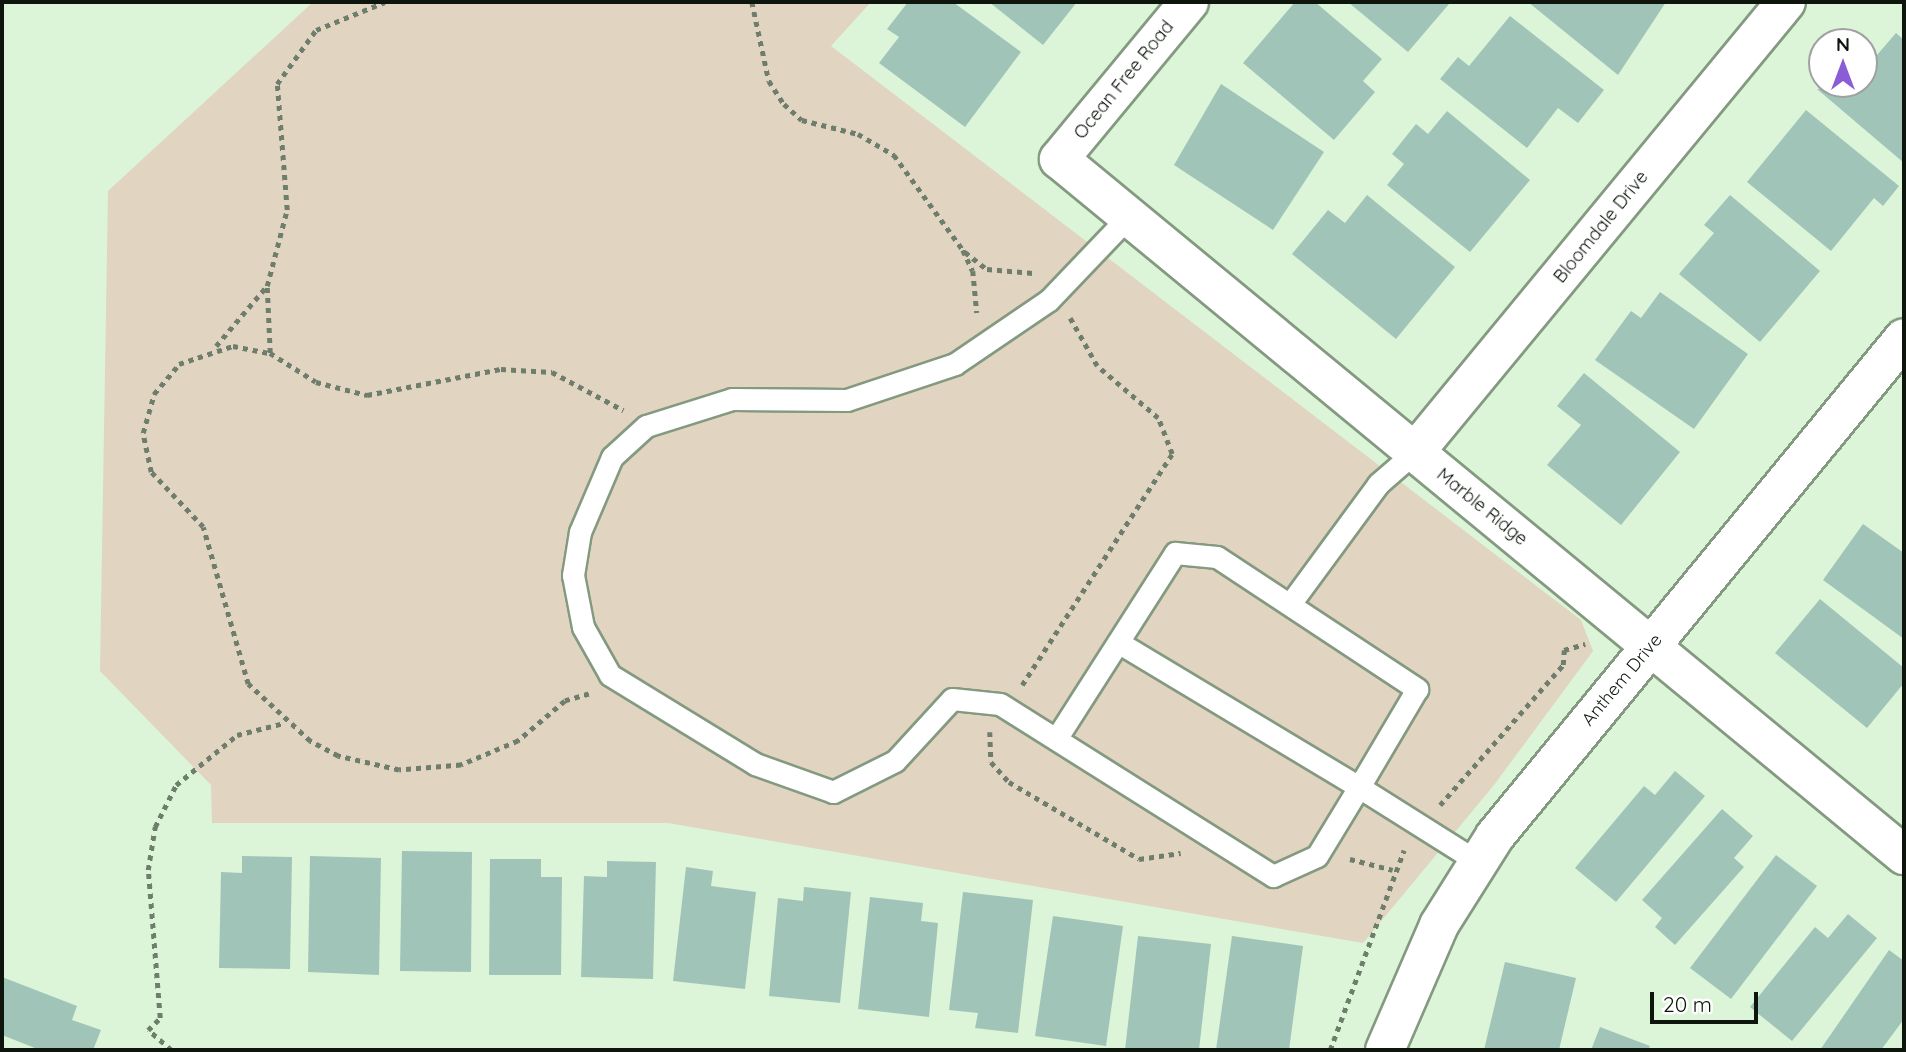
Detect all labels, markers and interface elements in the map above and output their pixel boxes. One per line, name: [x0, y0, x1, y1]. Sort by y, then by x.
street label: Ocean Free Road: [1070, 16, 1178, 144]
north arrow: [1808, 28, 1878, 98]
text: N: [1836, 32, 1850, 56]
street label: Bloomdale Drive: [1549, 167, 1653, 287]
street label: Marble Ridge: [1432, 464, 1532, 550]
street label: Anthem Drive: [1577, 630, 1667, 730]
scale bar: [1654, 978, 1762, 1022]
text: 20 m: [1663, 991, 1712, 1017]

